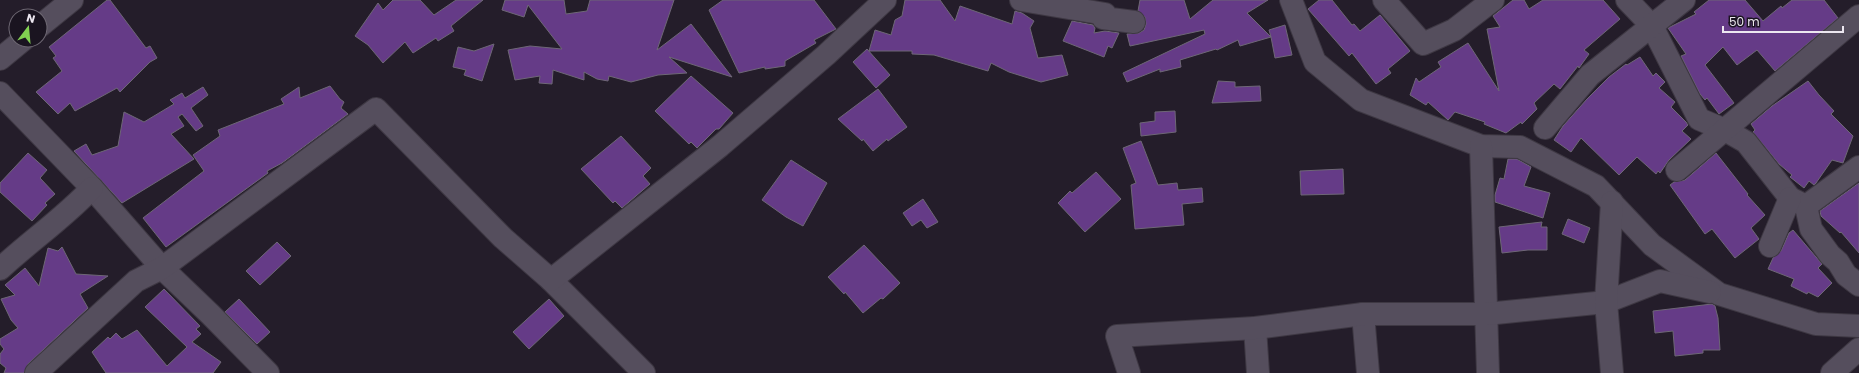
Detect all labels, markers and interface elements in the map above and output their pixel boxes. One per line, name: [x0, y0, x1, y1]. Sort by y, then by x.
north arrow: [8, 8, 48, 48]
scale bar: [1723, 8, 1843, 34]
text: N: [25, 10, 37, 27]
text: 50 m: [1729, 13, 1760, 30]

